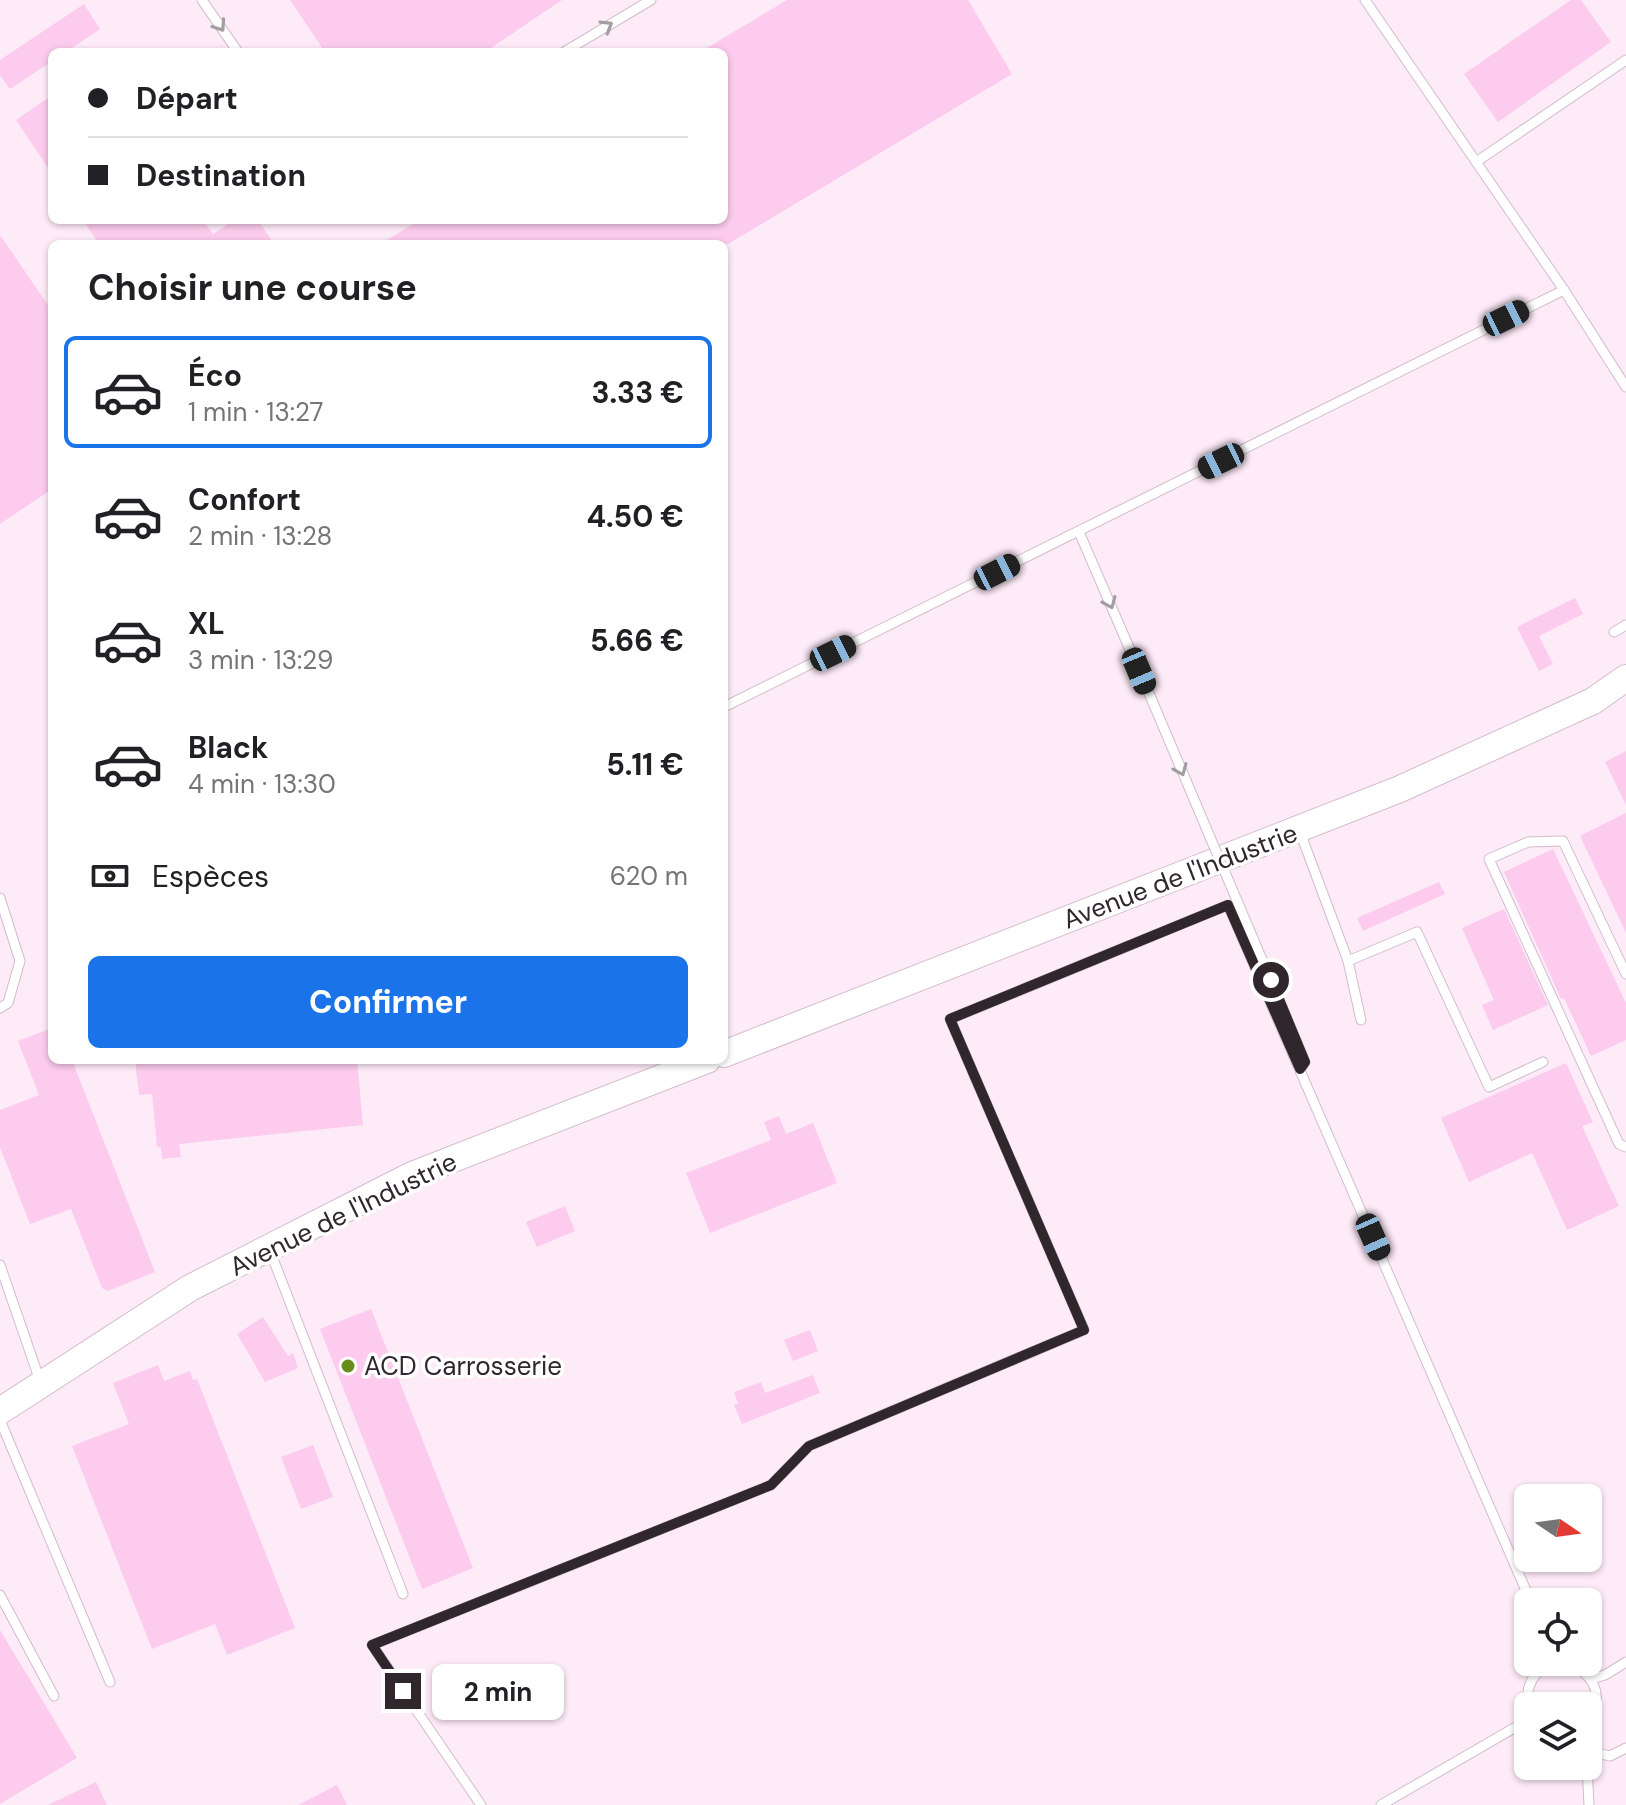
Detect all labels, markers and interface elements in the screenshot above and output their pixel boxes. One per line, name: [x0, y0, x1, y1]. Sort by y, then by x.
one-way arrow: [210, 17, 225, 32]
one-way arrow: [598, 20, 613, 36]
text: Départ: [136, 79, 238, 118]
text: Destination: [136, 156, 306, 195]
text: Choisir une course: [88, 264, 417, 311]
car: [1479, 297, 1533, 339]
icon: car: [92, 356, 164, 428]
text: Éco: [188, 356, 242, 395]
text: 3.33 €: [591, 373, 684, 412]
text: 1 min · 13:27: [188, 395, 324, 429]
car: [1194, 440, 1248, 482]
icon: car: [92, 480, 164, 552]
text: Confort: [188, 480, 301, 519]
text: 4.50 €: [586, 497, 684, 536]
text: 2 min · 13:28: [188, 519, 332, 553]
car: [970, 550, 1024, 594]
one-way arrow: [1100, 595, 1116, 609]
icon: car: [92, 604, 164, 676]
text: XL: [188, 604, 225, 643]
text: 5.66 €: [590, 621, 684, 660]
car: [806, 632, 860, 674]
text: 3 min · 13:29: [188, 643, 333, 677]
car: [1119, 644, 1159, 698]
icon: car: [92, 728, 164, 800]
text: Black: [188, 728, 268, 767]
text: 5.11 €: [606, 745, 684, 784]
one-way arrow: [1172, 762, 1188, 776]
text: 4 min · 13:30: [188, 767, 336, 801]
street label: Avenue de l'Industrie: [1058, 816, 1302, 936]
icon: cash: [88, 854, 132, 898]
text: Espèces: [152, 857, 269, 896]
text: 620 m: [610, 859, 688, 893]
button: Confirmer: [88, 956, 688, 1048]
route start: [1253, 962, 1289, 998]
street label: Avenue de l'Industrie: [224, 1144, 462, 1284]
car: [1352, 1210, 1394, 1264]
place label: ACD Carrosserie: [364, 1349, 562, 1383]
marker: ACD Carrosserie: [339, 1357, 357, 1375]
north arrow: [1514, 1484, 1602, 1572]
map controls: [1514, 1484, 1602, 1780]
button: locate: [1514, 1588, 1602, 1676]
callout: 2 min: [431, 1663, 563, 1719]
route end: [385, 1673, 421, 1709]
text: 2 min: [464, 1675, 532, 1709]
button: layers: [1514, 1692, 1602, 1780]

